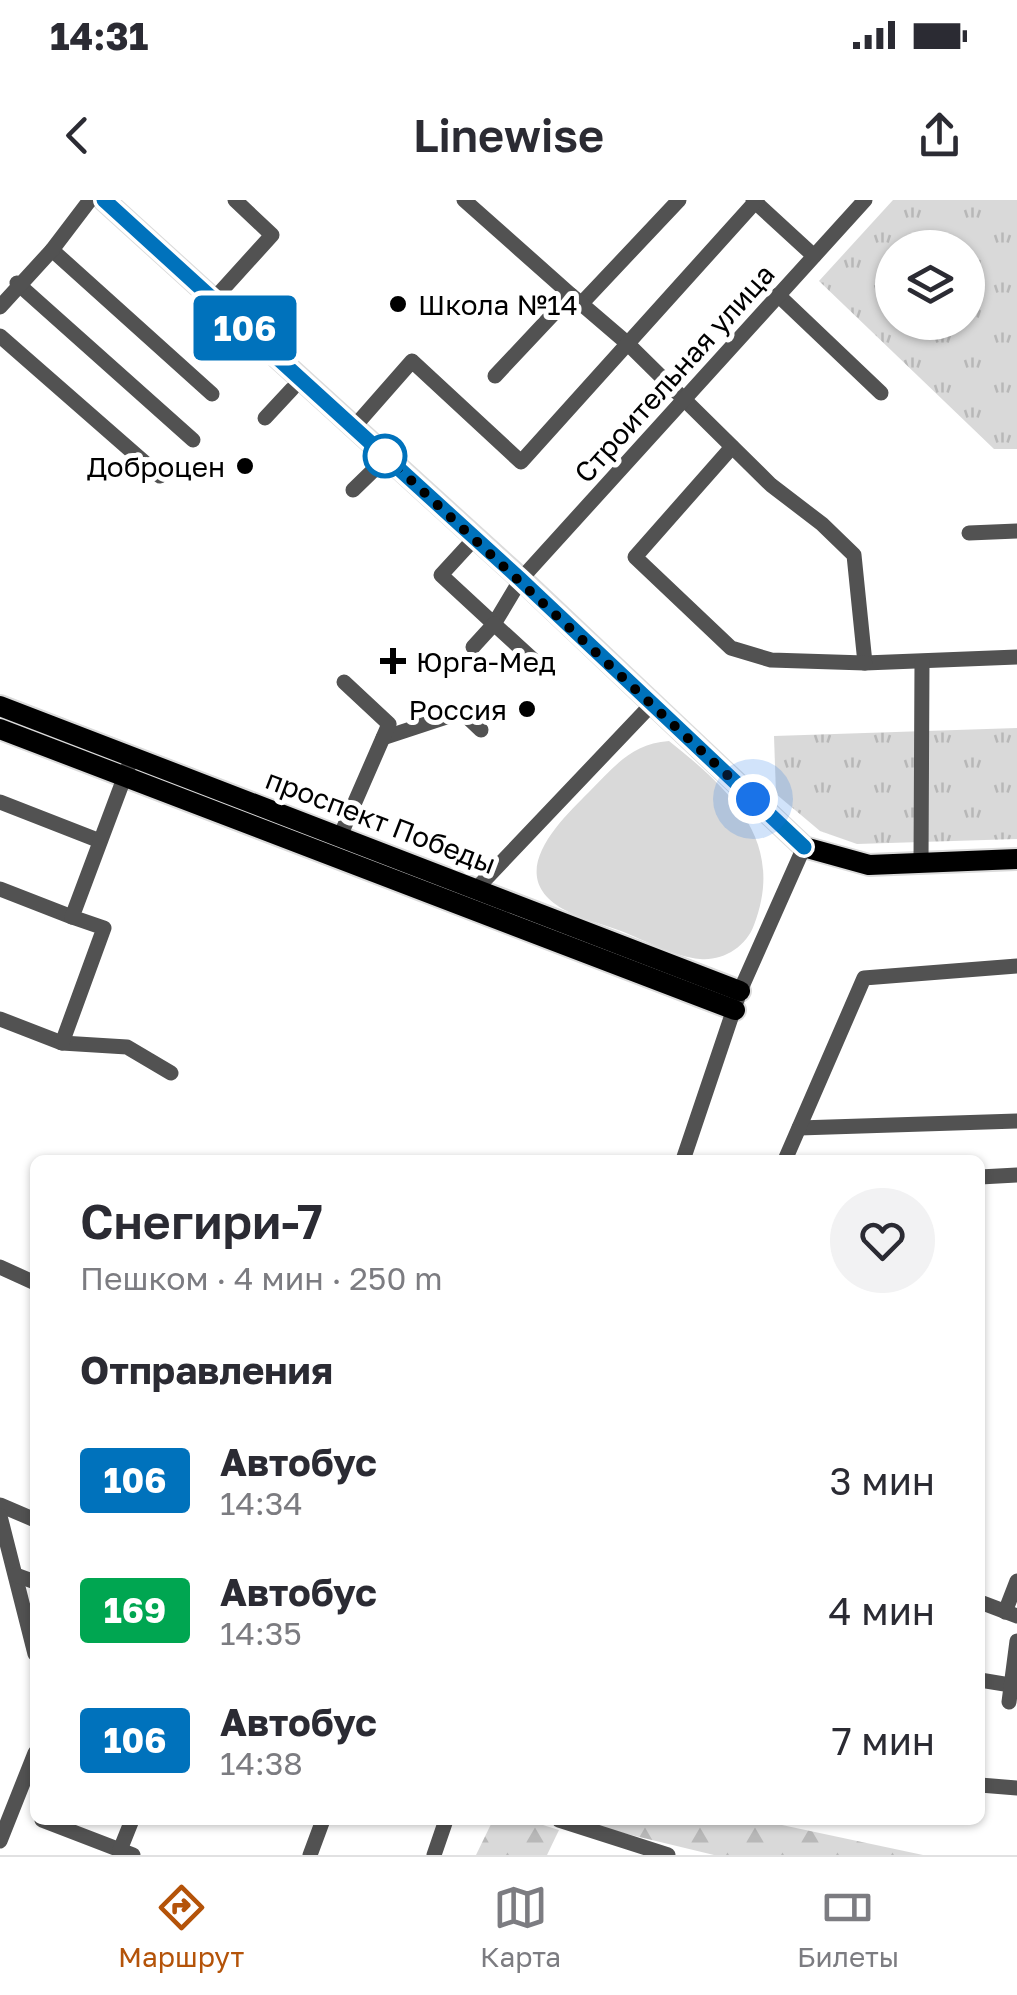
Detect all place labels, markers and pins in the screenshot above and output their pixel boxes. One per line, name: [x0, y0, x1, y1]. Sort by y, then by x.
place label: Школа №14: [418, 288, 578, 321]
marker: Школа №14: [387, 293, 409, 315]
unlabelled marker: [364, 435, 406, 477]
place label: Доброцен: [87, 450, 225, 483]
marker: Доброцен: [234, 455, 256, 477]
place label: Юрга-Мед: [416, 645, 556, 678]
marker: Юрга-Мед: [380, 648, 406, 674]
place label: Россия: [409, 693, 507, 726]
marker: Россия: [516, 698, 538, 720]

